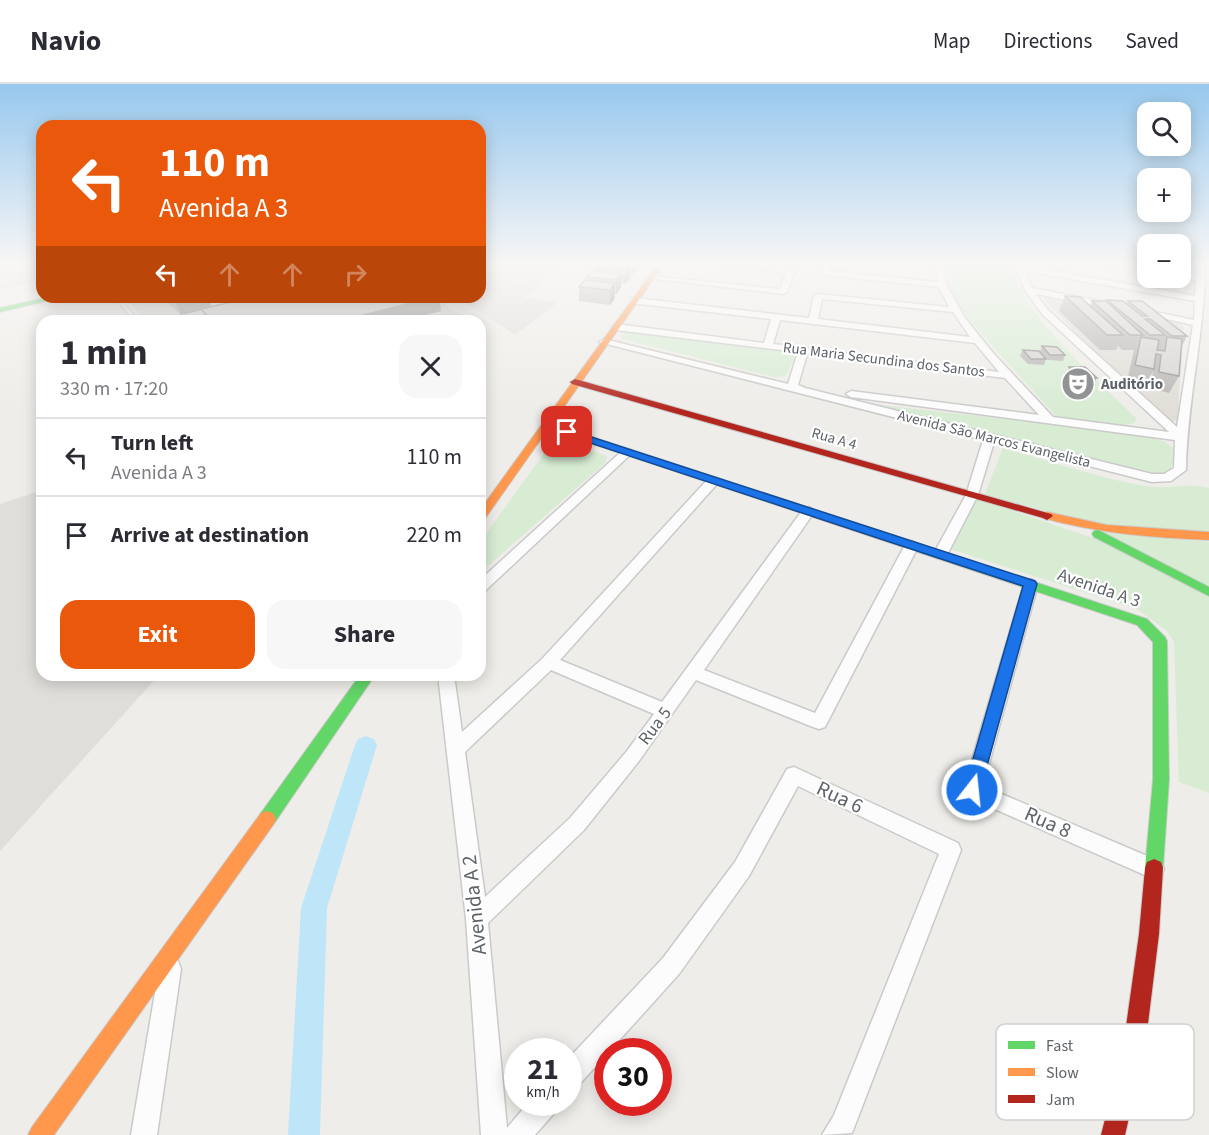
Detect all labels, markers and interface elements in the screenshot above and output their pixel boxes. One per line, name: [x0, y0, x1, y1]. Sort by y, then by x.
text: Navio: [30, 21, 101, 61]
text: Map: [933, 26, 971, 56]
text: Directions: [1004, 26, 1092, 56]
text: Saved: [1125, 26, 1179, 56]
map controls: [1137, 102, 1191, 288]
button: search: [1137, 102, 1191, 156]
text: 110 m: [159, 133, 270, 193]
icon: left: [60, 144, 138, 222]
button: +: [1137, 168, 1191, 222]
text: Avenida A 3: [159, 189, 288, 228]
button: −: [1137, 234, 1191, 288]
icon: left: [150, 258, 183, 291]
icon: ahead: [213, 258, 246, 291]
icon: ahead: [276, 258, 309, 291]
icon: right: [339, 258, 372, 291]
text: 1 min: [60, 327, 148, 378]
button: close: [399, 335, 462, 398]
street label: Rua Maria Secundina dos Santos: [782, 337, 986, 383]
theatre icon: Auditório: [1060, 366, 1096, 402]
place label: Auditório: [1100, 374, 1163, 395]
text: 330 m · 17:20: [60, 375, 168, 403]
street label: Avenida São Marcos Evangelista: [895, 405, 1093, 473]
pin: [541, 406, 592, 457]
icon: arrive: [550, 415, 583, 448]
street label: Rua A 4: [809, 423, 859, 456]
text: Turn left: [111, 427, 193, 459]
icon: left: [60, 441, 93, 474]
text: 110 m: [407, 441, 462, 473]
text: Avenida A 3: [111, 459, 207, 487]
icon: arrive: [60, 519, 93, 552]
text: Arrive at destination: [111, 519, 309, 551]
text: 220 m: [407, 519, 462, 551]
street label: Avenida A 3: [1054, 562, 1144, 614]
button: Exit: [60, 600, 255, 669]
button: Share: [267, 600, 462, 669]
street label: Rua 5: [632, 702, 678, 750]
position arrow: [940, 758, 1004, 822]
street label: Rua 6: [812, 773, 868, 821]
street label: Rua 8: [1020, 798, 1076, 846]
street label: Avenida A 2: [454, 853, 494, 957]
legend: [996, 1024, 1194, 1120]
text: Fast: [1046, 1035, 1074, 1057]
speed limit sign: 30: [594, 1038, 672, 1116]
text: 21: [527, 1048, 559, 1091]
text: Slow: [1046, 1062, 1079, 1084]
text: km/h: [526, 1082, 560, 1103]
text: Jam: [1046, 1089, 1075, 1111]

